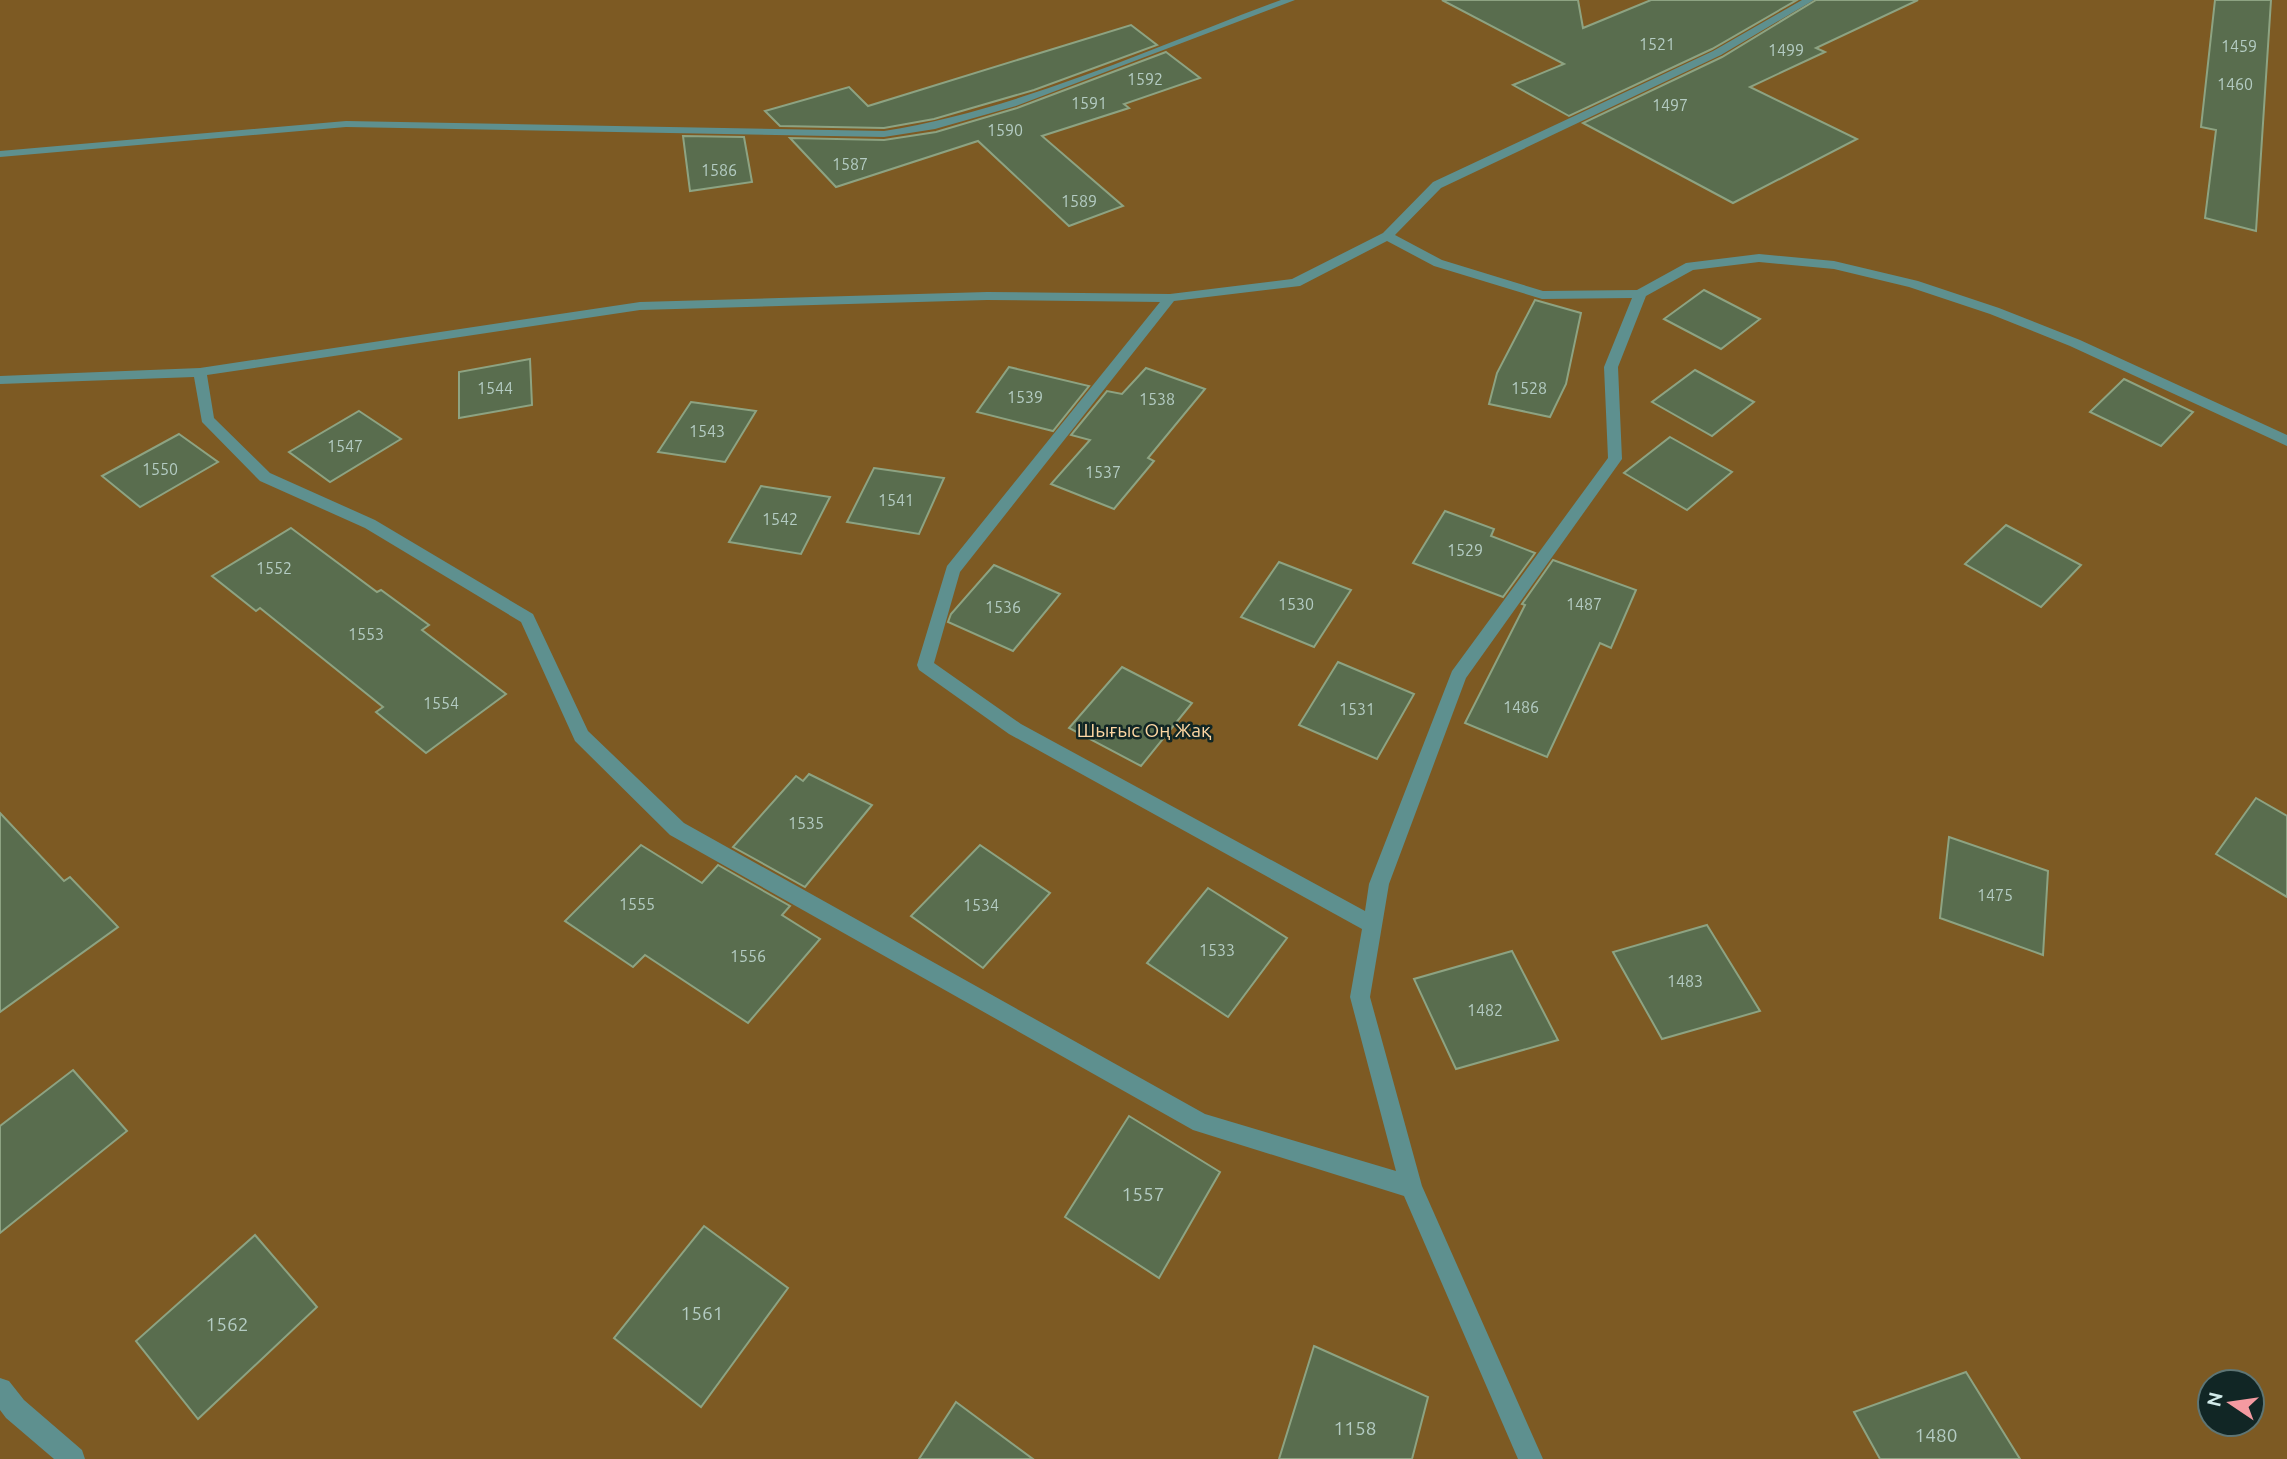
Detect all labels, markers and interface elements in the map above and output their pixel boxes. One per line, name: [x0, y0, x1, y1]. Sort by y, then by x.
house number: 1521: [1639, 35, 1675, 53]
house number: 1459: [2221, 37, 2257, 55]
house number: 1499: [1768, 41, 1804, 59]
house number: 1592: [1127, 70, 1163, 88]
house number: 1460: [2217, 75, 2253, 93]
house number: 1591: [1071, 94, 1107, 112]
house number: 1497: [1652, 96, 1688, 114]
house number: 1590: [987, 121, 1023, 139]
house number: 1587: [832, 155, 868, 173]
house number: 1586: [701, 161, 737, 179]
house number: 1589: [1061, 192, 1097, 210]
house number: 1544: [477, 379, 513, 397]
house number: 1528: [1511, 379, 1547, 397]
house number: 1539: [1007, 388, 1043, 406]
house number: 1538: [1139, 390, 1175, 408]
house number: 1543: [689, 422, 725, 440]
house number: 1547: [327, 437, 363, 455]
house number: 1550: [142, 460, 178, 478]
house number: 1537: [1085, 463, 1121, 481]
house number: 1541: [878, 491, 914, 509]
house number: 1542: [762, 510, 798, 528]
house number: 1529: [1447, 541, 1483, 559]
house number: 1552: [256, 559, 292, 577]
house number: 1530: [1278, 595, 1314, 613]
house number: 1487: [1566, 595, 1602, 613]
house number: 1536: [985, 598, 1021, 616]
house number: 1553: [348, 625, 384, 643]
house number: 1554: [423, 694, 459, 712]
house number: 1486: [1503, 698, 1539, 716]
house number: 1531: [1339, 700, 1375, 718]
park label: Шығыс Оң Жақ: [1077, 719, 1212, 741]
house number: 1535: [788, 814, 824, 832]
house number: 1475: [1977, 886, 2013, 904]
house number: 1555: [619, 895, 655, 913]
house number: 1534: [963, 896, 999, 914]
house number: 1533: [1199, 941, 1235, 959]
house number: 1556: [730, 947, 766, 965]
house number: 1483: [1667, 972, 1703, 990]
house number: 1482: [1467, 1001, 1503, 1019]
house number: 1557: [1122, 1183, 1164, 1205]
house number: 1561: [681, 1302, 723, 1324]
house number: 1562: [206, 1313, 248, 1335]
north arrow: [2196, 1368, 2266, 1438]
text: N: [2202, 1390, 2227, 1409]
house number: 1158: [1334, 1417, 1376, 1439]
house number: 1480: [1915, 1424, 1957, 1446]

